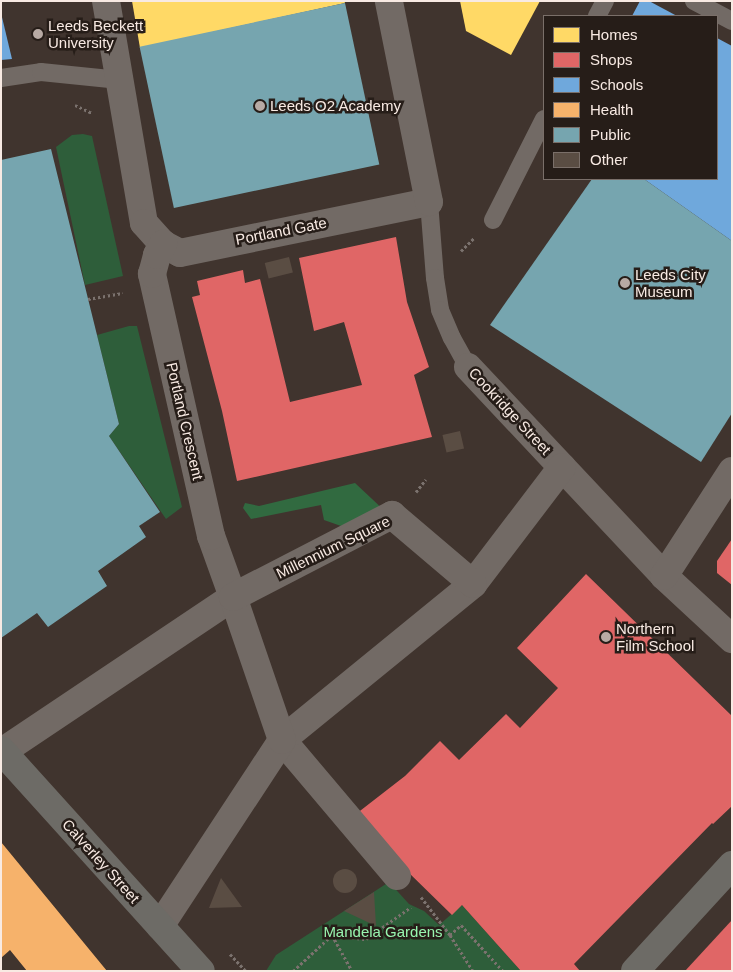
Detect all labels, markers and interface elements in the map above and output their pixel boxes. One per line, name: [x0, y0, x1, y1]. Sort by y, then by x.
legend: [543, 15, 718, 180]
place label: Leeds Beckett University: [48, 16, 143, 51]
text: Homes: [590, 26, 638, 43]
marker: Leeds Beckett University: [32, 28, 44, 40]
text: Shops: [590, 51, 633, 68]
text: Schools: [590, 76, 643, 93]
place label: Leeds O2 Academy: [270, 97, 402, 115]
marker: Leeds O2 Academy: [254, 100, 266, 112]
text: Health: [590, 101, 633, 118]
text: Public: [590, 126, 631, 143]
text: Other: [590, 151, 628, 168]
street label: Portland Gate: [234, 213, 328, 249]
place label: Leeds City Museum: [635, 265, 706, 300]
marker: Leeds City Museum: [619, 277, 631, 289]
street label: Portland Crescent: [163, 360, 207, 482]
street label: Cookridge Street: [465, 364, 555, 458]
street label: Millennium Square: [273, 512, 393, 582]
place label: Northern Film School: [616, 619, 694, 654]
marker: Northern Film School: [600, 631, 612, 643]
street label: Calverley Street: [59, 815, 143, 907]
park label: Mandela Gardens: [323, 923, 443, 941]

